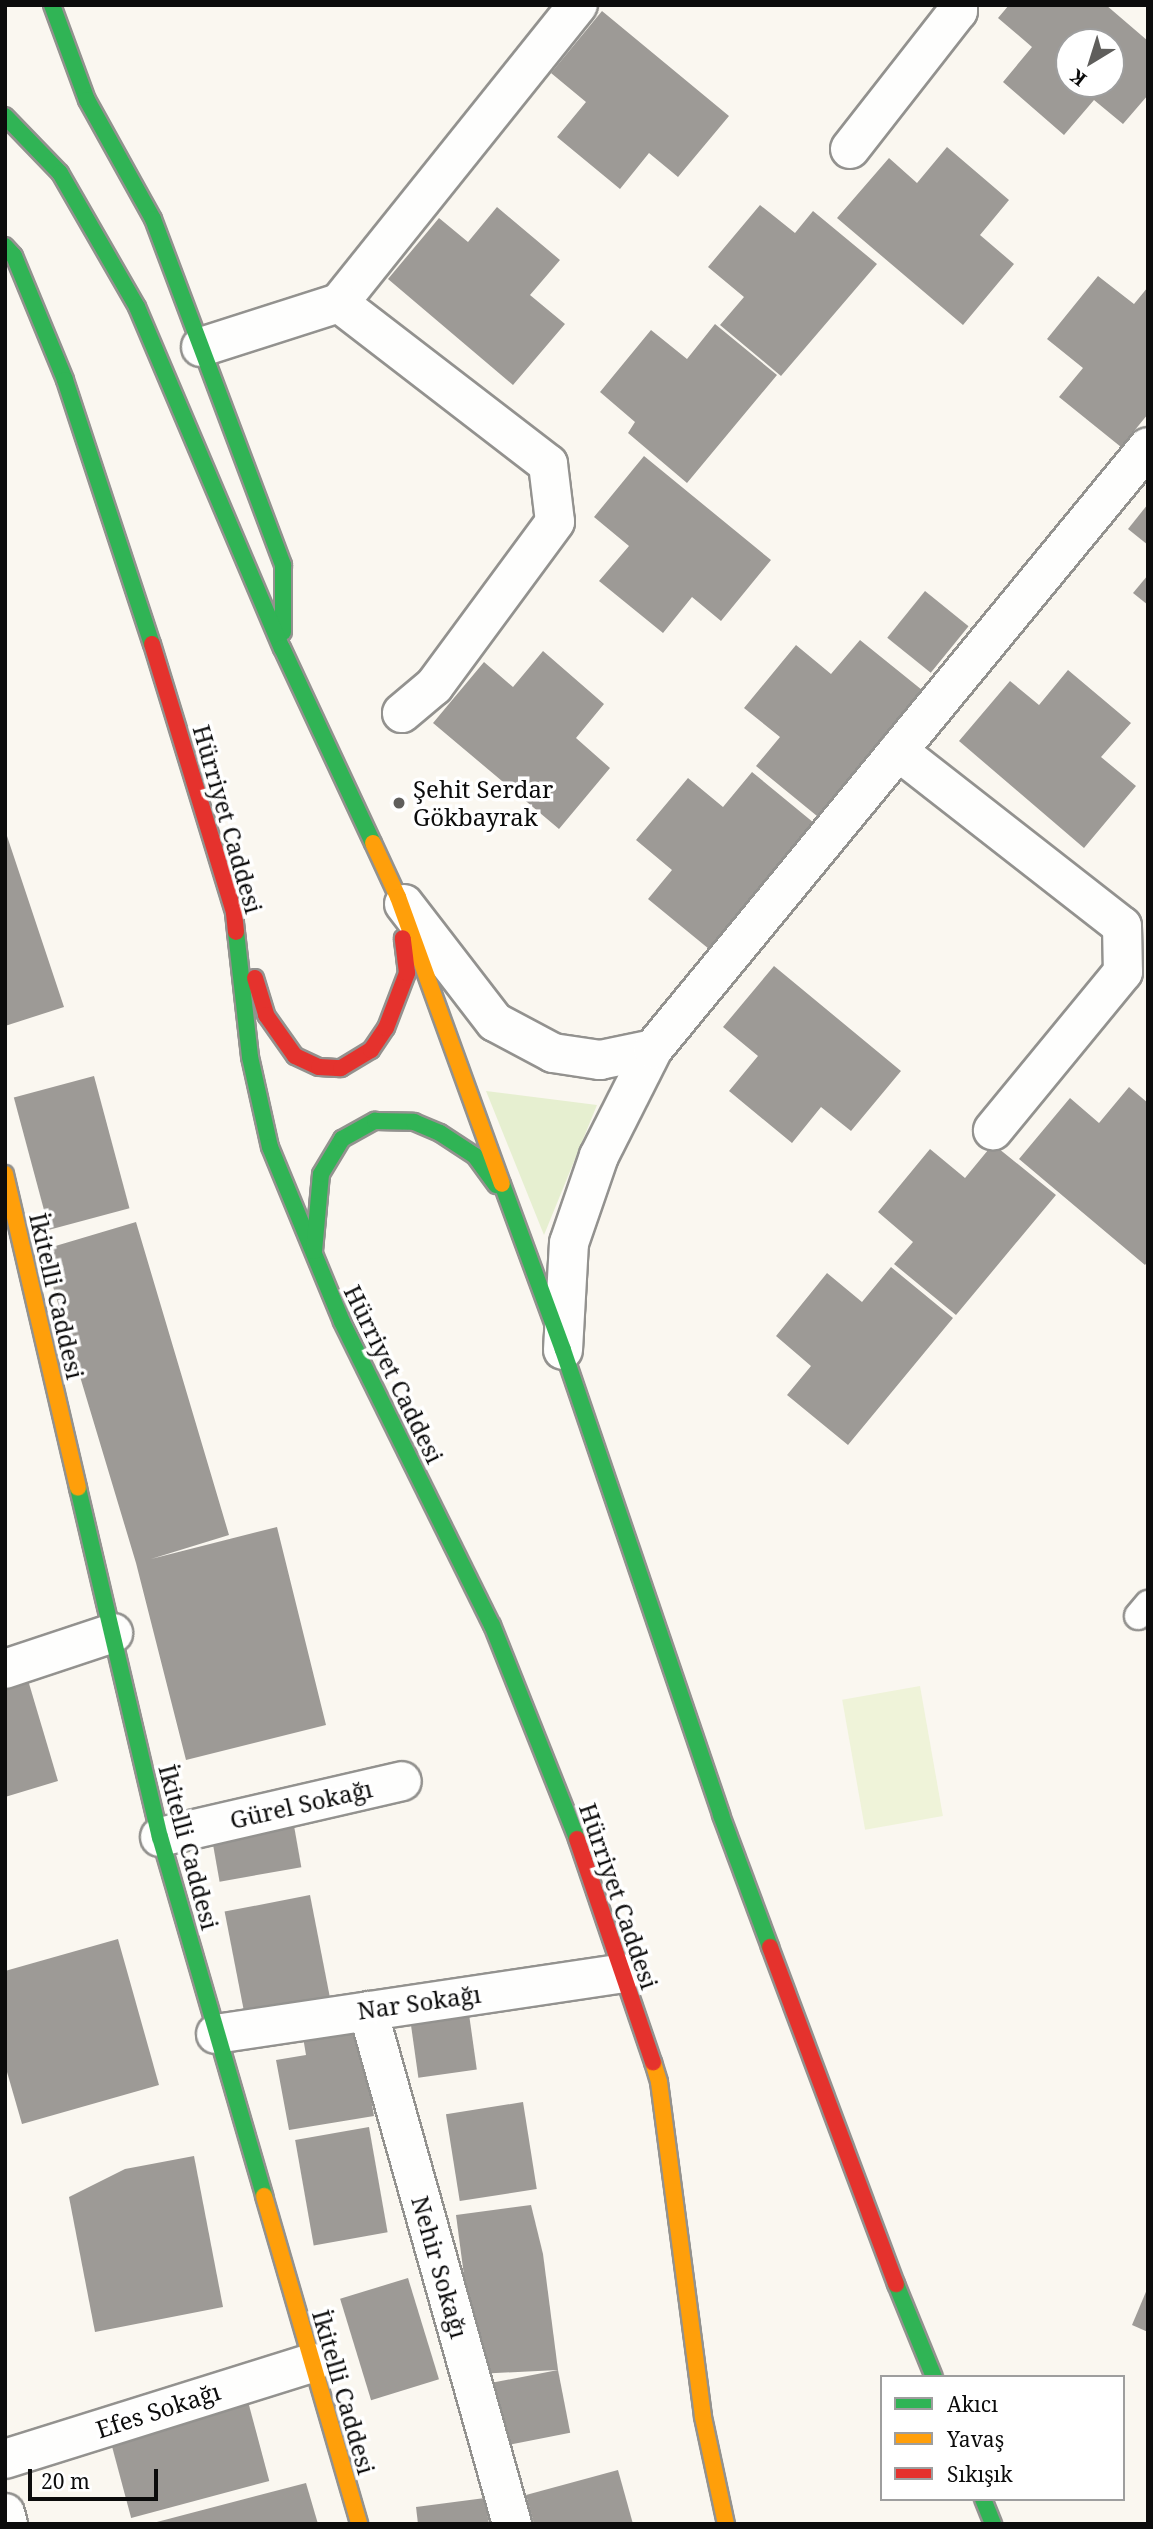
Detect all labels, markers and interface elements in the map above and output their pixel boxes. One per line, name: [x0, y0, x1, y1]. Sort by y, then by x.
north arrow: [1055, 28, 1125, 98]
text: K: [1065, 63, 1092, 93]
street label: Hürriyet Caddesi: [187, 721, 269, 917]
place label: Şehit Serdar Gökbayrak: [413, 775, 553, 831]
marker: Şehit Serdar Gökbayrak: [391, 795, 407, 811]
street label: İkitelli Caddesi: [24, 1210, 90, 1382]
street label: Hürriyet Caddesi: [338, 1280, 450, 1468]
street label: İkitelli Caddesi: [153, 1761, 225, 1933]
street label: Gürel Sokağı: [227, 1774, 375, 1834]
street label: Hürriyet Caddesi: [574, 1799, 664, 1993]
street label: Nar Sokağı: [355, 1979, 483, 2025]
street label: Nehir Sokağı: [406, 2193, 474, 2341]
street label: İkitelli Caddesi: [307, 2306, 381, 2478]
legend: [880, 2375, 1125, 2501]
street label: Efes Sokağı: [92, 2376, 224, 2444]
text: Akıcı: [947, 2390, 998, 2418]
text: Yavaş: [947, 2425, 1004, 2453]
scale bar: [32, 2456, 161, 2500]
text: Sıkışık: [947, 2460, 1013, 2488]
text: 20 m: [41, 2467, 90, 2495]

